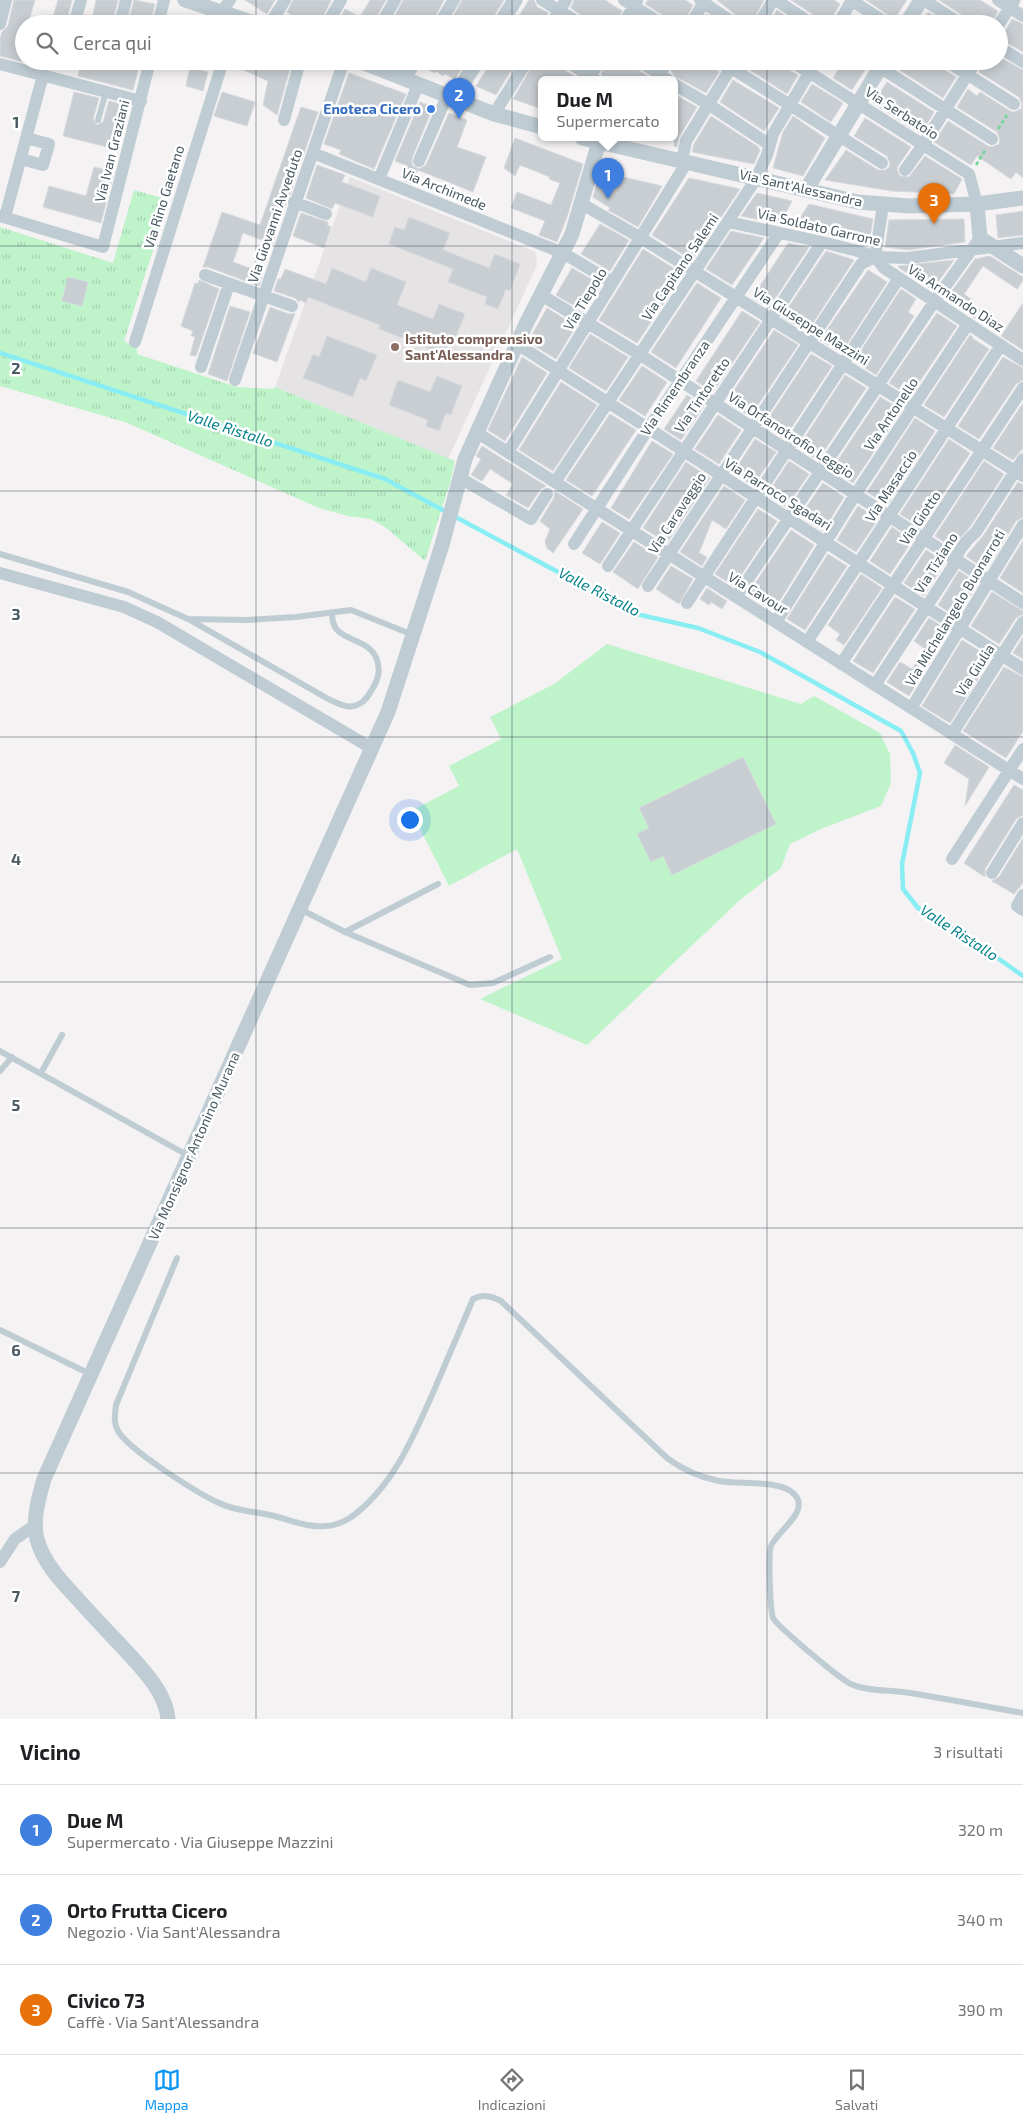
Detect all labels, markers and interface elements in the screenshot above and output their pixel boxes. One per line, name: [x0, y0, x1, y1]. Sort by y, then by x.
search box: [15, 15, 1008, 70]
icon: search: [33, 29, 61, 57]
text: Cerca qui: [73, 31, 152, 54]
popup: [538, 76, 678, 141]
pin: 2: [443, 78, 475, 119]
street label: Via Serbatoio: [862, 83, 942, 143]
text: Due M: [557, 88, 613, 111]
street label: Via Ivan Graziani: [91, 98, 132, 204]
place label: Enoteca Cicero: [323, 100, 421, 117]
marker: Enoteca Cicero: [425, 103, 437, 115]
text: Supermercato: [557, 111, 660, 130]
text: 1: [13, 112, 19, 131]
street label: Via Rino Gaetano: [140, 143, 187, 251]
street label: Via Giovanni Avveduto: [244, 147, 305, 285]
pin: 1: [592, 158, 624, 199]
street label: Via Archimede: [399, 164, 489, 213]
street label: Via Sant'Alessandra: [738, 165, 864, 210]
pin: 3: [918, 183, 950, 224]
street label: Via Soldato Garrone: [756, 204, 882, 249]
street label: Via Capitano Salemi: [638, 210, 722, 323]
street label: Via Armando Diaz: [905, 260, 1008, 335]
street label: Via Tiepolo: [559, 264, 610, 333]
street label: Via Giuseppe Mazzini: [750, 283, 873, 368]
place label: Istituto comprensivo Sant'Alessandra: [405, 330, 543, 363]
street label: Via Rimembranza: [636, 337, 713, 439]
marker: Istituto comprensivo Sant'Alessandra: [389, 341, 401, 353]
street label: Via Tintoretto: [670, 354, 733, 436]
text: 2: [11, 358, 21, 377]
street label: Via Antonello: [860, 374, 921, 454]
street label: Via Orfanotrofio Leggio: [725, 387, 858, 482]
water label: Valle Ristallo: [185, 406, 276, 450]
street label: Via Masaccio: [861, 446, 920, 525]
street label: Via Parroco Sgadari: [721, 454, 835, 534]
street label: Via Caravaggio: [644, 469, 709, 557]
street label: Via Giotto: [895, 487, 944, 548]
street label: Via Michelangelo Buonarroti: [901, 526, 1008, 689]
street label: Via Tiziano: [910, 529, 961, 596]
water label: Valle Ristallo: [556, 563, 643, 619]
street label: Via Cavour: [725, 568, 792, 618]
text: 3: [11, 604, 21, 623]
street label: Via Giulia: [952, 641, 998, 699]
your location: [397, 807, 423, 833]
text: 4: [11, 849, 21, 868]
water label: Valle Ristallo: [917, 900, 1002, 964]
street label: Via Monsignor Antonino Murana: [144, 1049, 243, 1242]
text: 5: [12, 1095, 21, 1114]
text: 6: [11, 1340, 21, 1359]
text: 7: [12, 1586, 21, 1605]
text: Vicino: [20, 1739, 81, 1764]
text: 3 risultati: [933, 1742, 1003, 1761]
text: Due M: [67, 1809, 123, 1832]
text: 1: [33, 1820, 39, 1839]
text: 320 m: [958, 1820, 1003, 1839]
text: Supermercato · Via Giuseppe Mazzini: [67, 1832, 334, 1851]
text: Orto Frutta Cicero: [67, 1899, 227, 1922]
text: 2: [31, 1910, 41, 1929]
text: 340 m: [957, 1910, 1003, 1929]
text: Negozio · Via Sant'Alessandra: [67, 1922, 281, 1941]
text: Civico 73: [67, 1989, 145, 2012]
text: 3: [31, 2000, 41, 2019]
text: 390 m: [958, 2000, 1003, 2019]
text: Caffè · Via Sant'Alessandra: [67, 2012, 259, 2031]
tab: Mappa: [145, 2066, 189, 2113]
tab: Indicazioni: [478, 2066, 546, 2113]
tab: Salvati: [835, 2066, 878, 2113]

